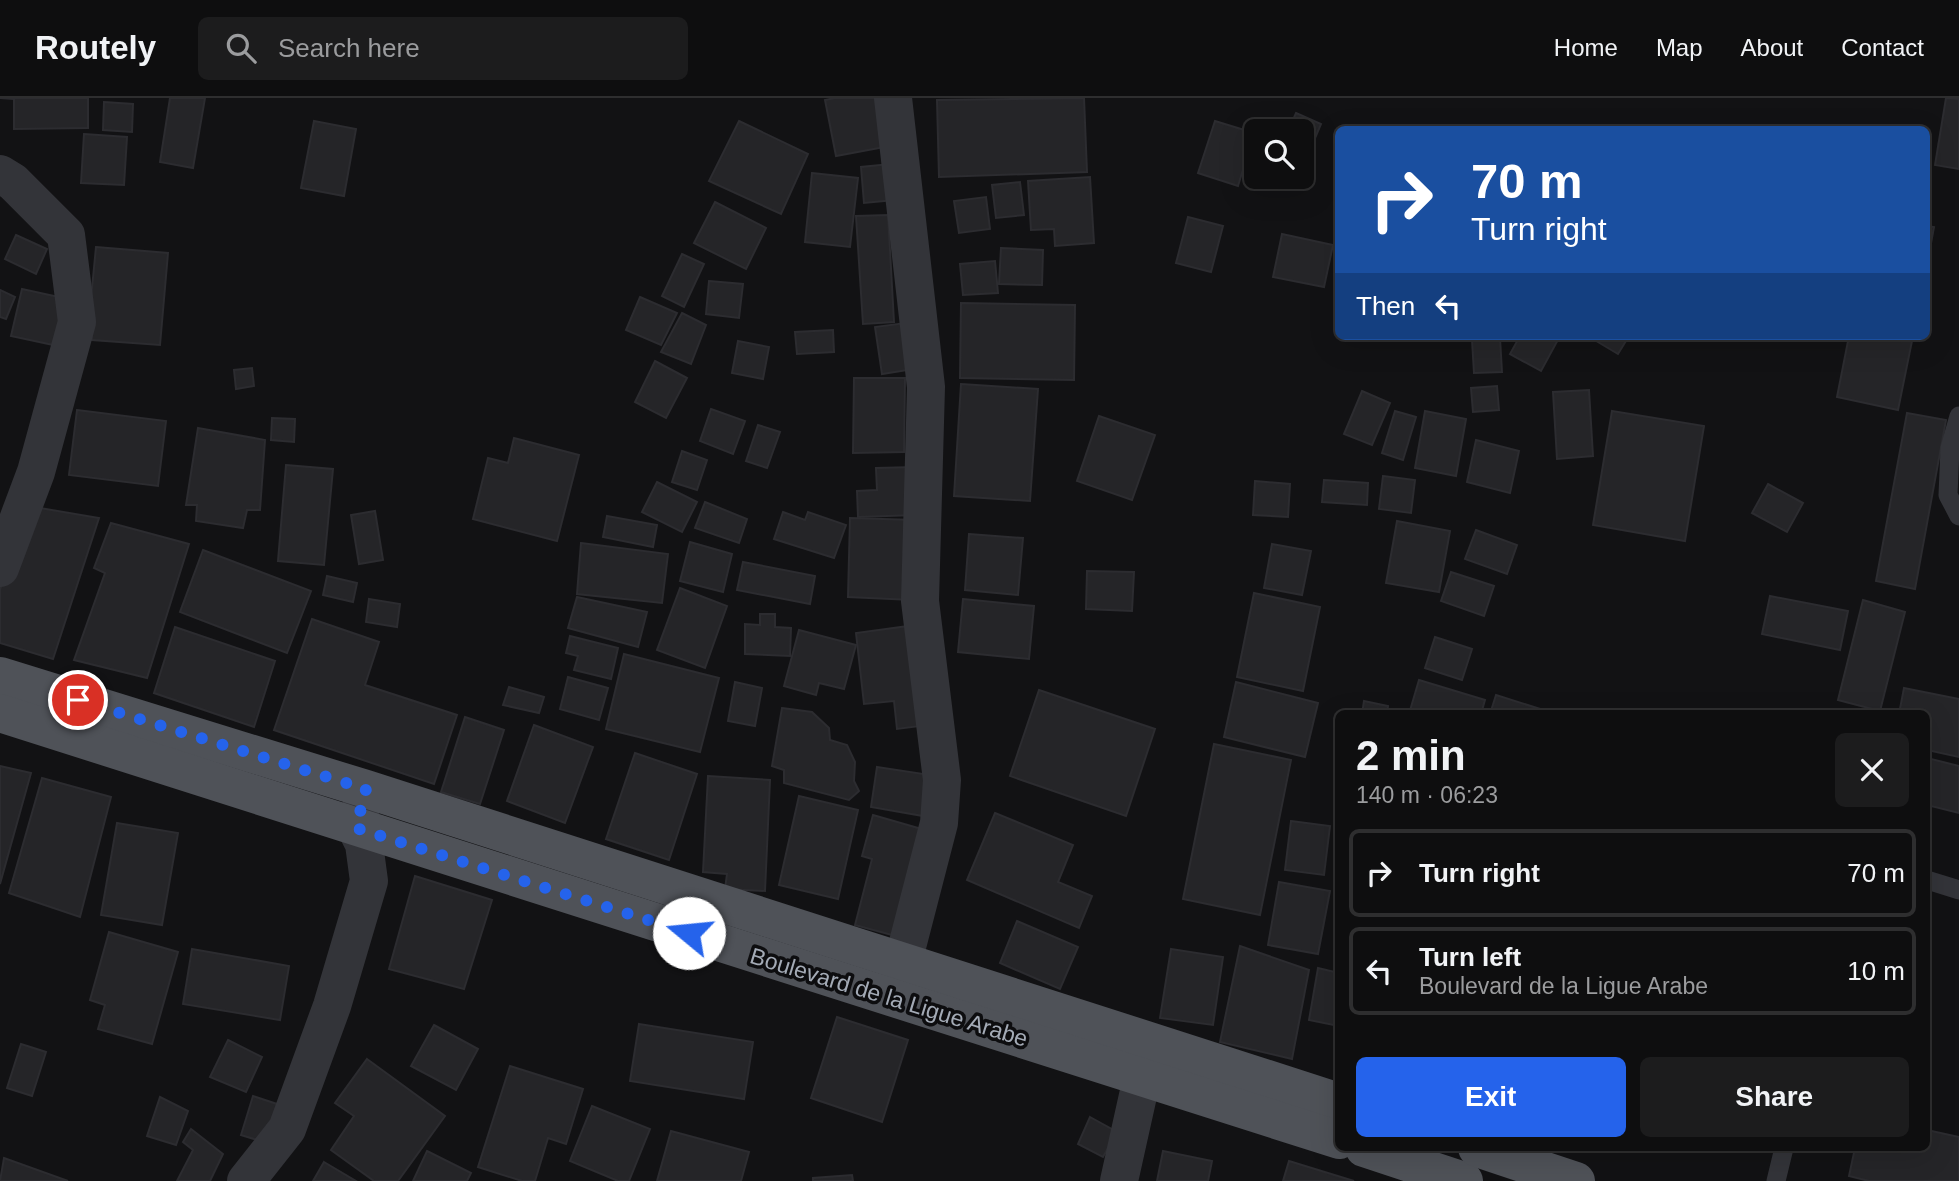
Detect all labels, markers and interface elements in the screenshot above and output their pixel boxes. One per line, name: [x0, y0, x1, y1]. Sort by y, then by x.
search box: [198, 17, 688, 80]
text: Routely: [35, 29, 156, 66]
icon: search: [222, 29, 260, 67]
text: Search here: [278, 33, 420, 63]
text: Home: [1554, 34, 1618, 61]
text: Map: [1656, 34, 1703, 61]
text: About: [1741, 34, 1803, 61]
text: Contact: [1841, 34, 1924, 61]
map controls: [1244, 119, 1314, 189]
button: search: [1244, 119, 1314, 189]
icon: right: [1356, 154, 1447, 245]
text: 70 m: [1471, 154, 1583, 208]
text: Turn right: [1471, 211, 1607, 247]
icon: left: [1429, 287, 1467, 325]
text: Then: [1356, 291, 1415, 321]
pin: [48, 670, 108, 730]
icon: arrive: [59, 681, 97, 719]
text: 2 min: [1356, 732, 1466, 779]
button: close: [1835, 733, 1909, 807]
text: 140 m · 06:23: [1356, 782, 1498, 808]
icon: right: [1360, 854, 1398, 892]
text: Turn right: [1419, 858, 1540, 888]
text: 70 m: [1847, 858, 1905, 888]
position arrow: [652, 896, 726, 970]
street label: Boulevard de la Ligue Arabe: [747, 942, 1031, 1052]
text: Turn left: [1419, 942, 1521, 972]
icon: left: [1360, 952, 1398, 990]
text: 10 m: [1847, 956, 1905, 986]
text: Boulevard de la Ligue Arabe: [1419, 973, 1708, 999]
button: Exit: [1356, 1057, 1626, 1137]
button: Share: [1640, 1057, 1909, 1137]

